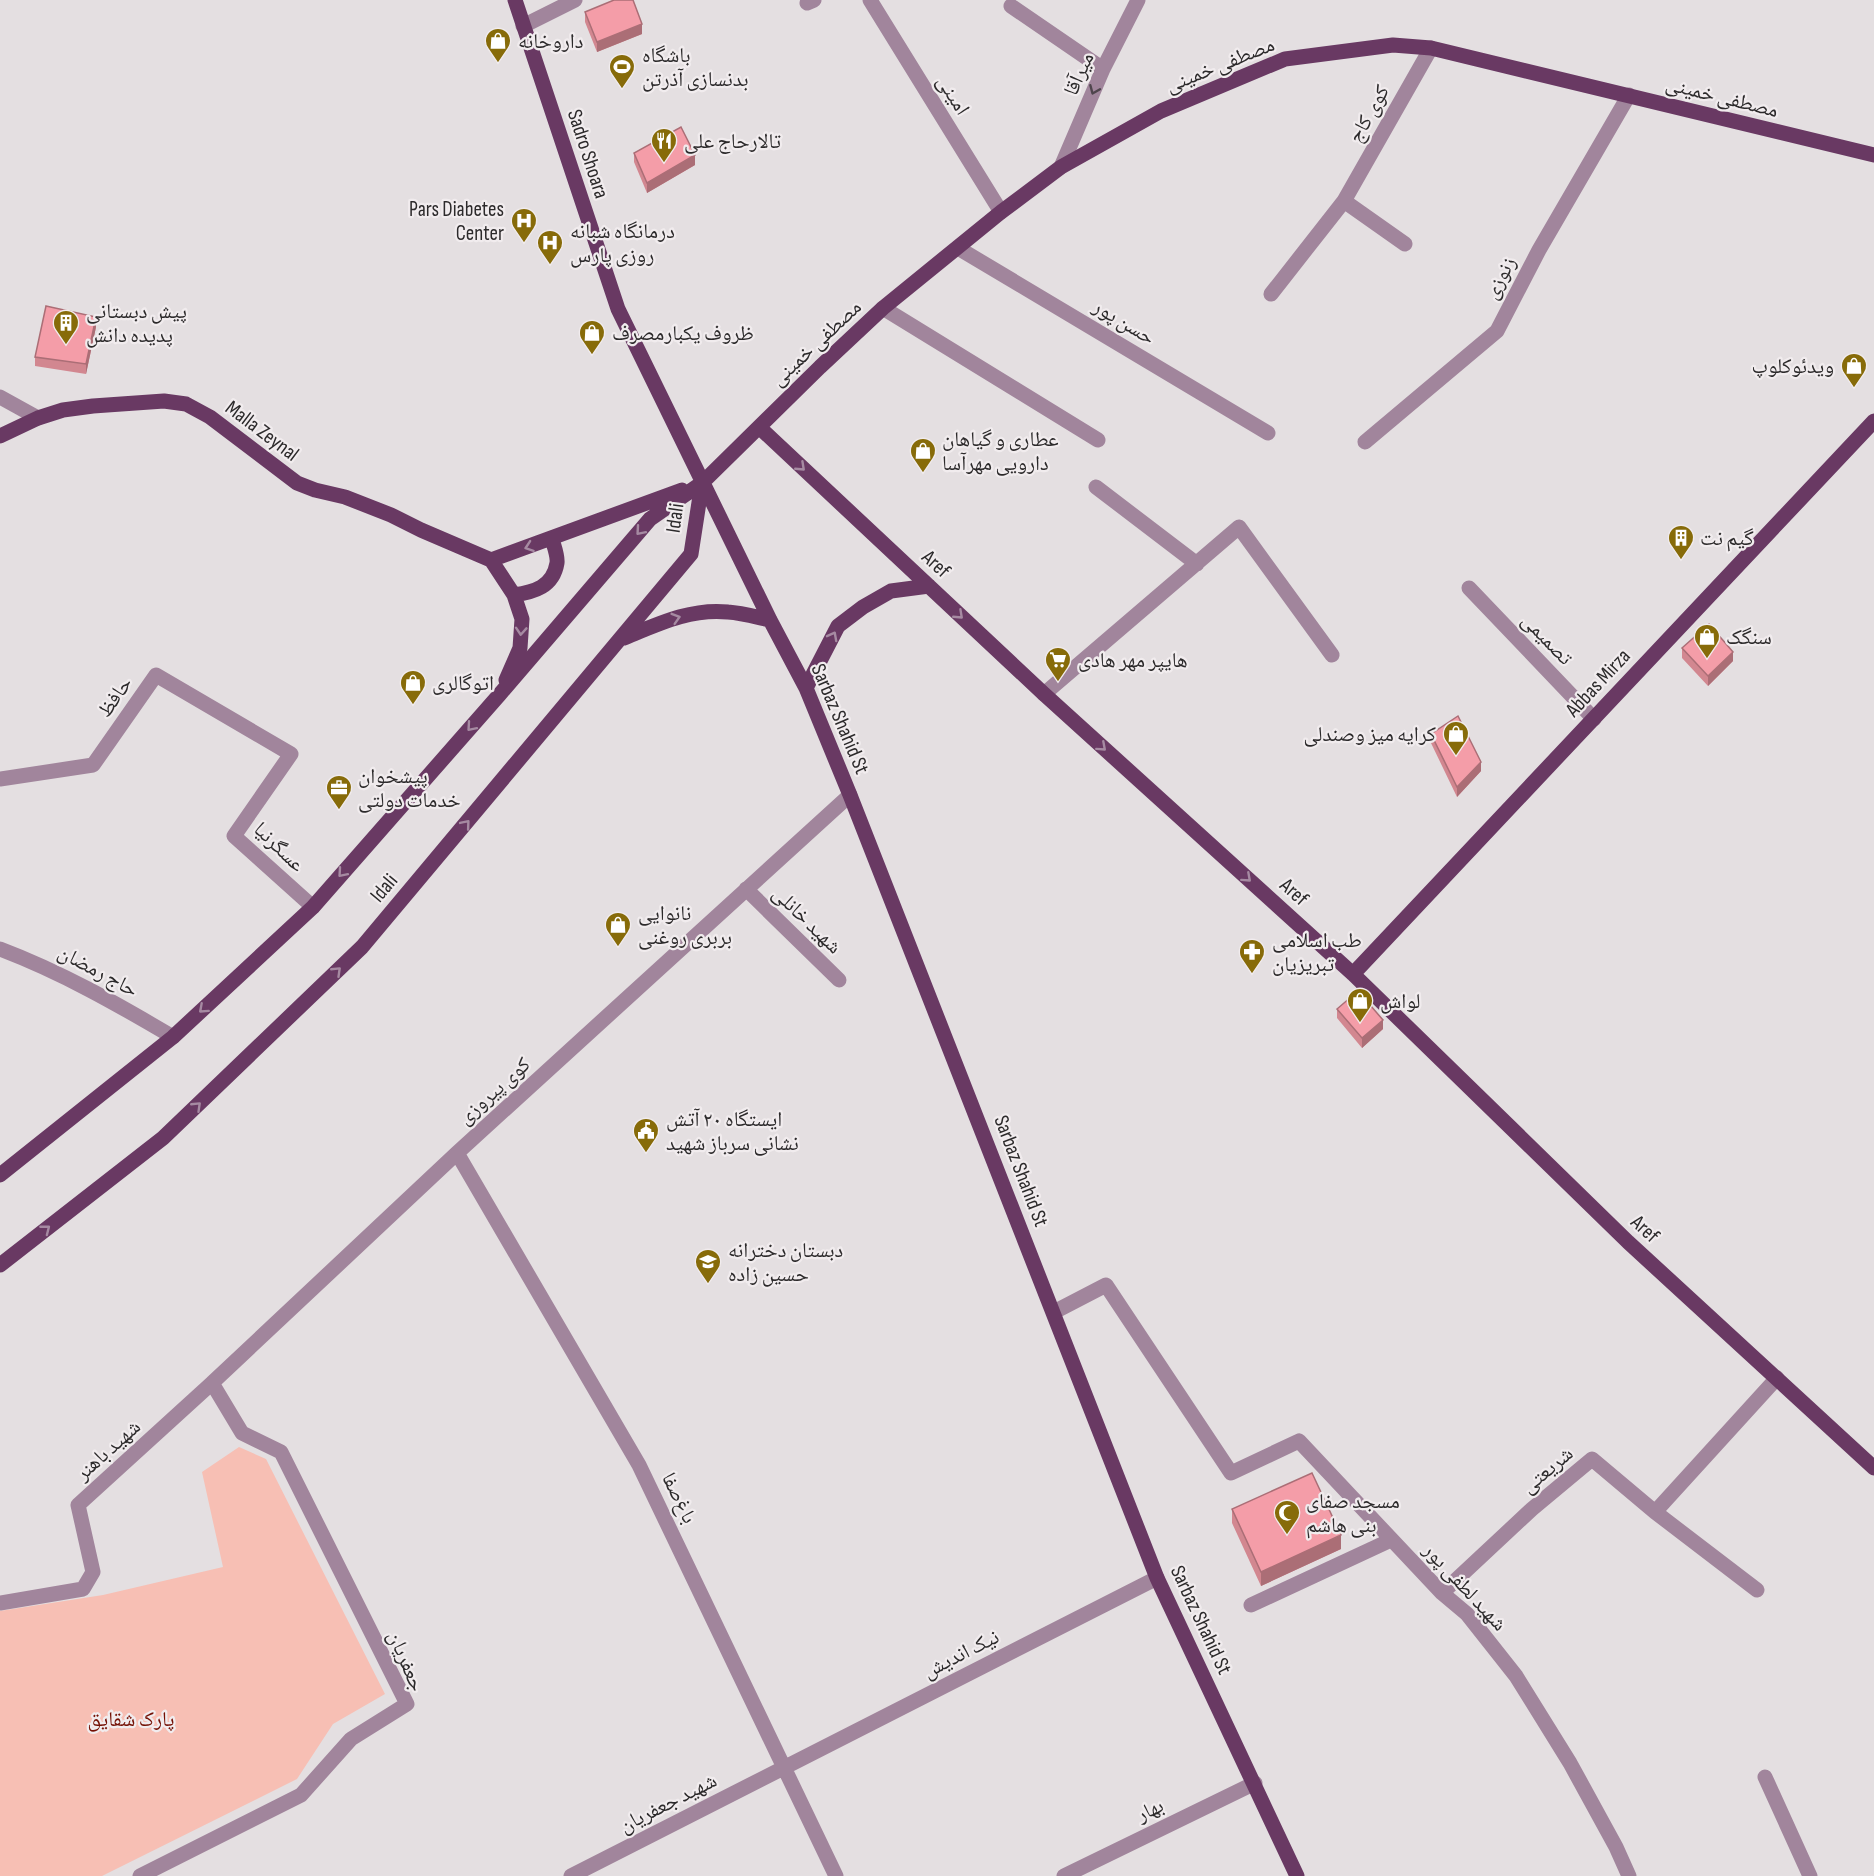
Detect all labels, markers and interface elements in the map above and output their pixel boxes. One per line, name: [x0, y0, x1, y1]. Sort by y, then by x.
shop icon: داروخانه: [483, 26, 513, 64]
place label: داروخانه: [518, 29, 584, 54]
street label: مصطفی خمینی: [1162, 32, 1278, 98]
place label: باشگاه بدنسازی آذرتن: [642, 43, 748, 92]
street label: میرآقا: [1058, 48, 1100, 100]
sports icon: باشگاه بدنسازی آذرتن: [607, 52, 637, 90]
street label: امینی: [931, 70, 975, 120]
street label: مصطفی خمینی: [1663, 71, 1781, 123]
street label: کوی کاج: [1343, 80, 1395, 147]
one-way arrow: [1089, 84, 1101, 95]
street label: Sadro Shoara: [562, 106, 614, 202]
restaurant icon: تالارحاج علی: [649, 126, 679, 164]
place label: تالارحاج علی: [684, 129, 781, 154]
place label: Pars Diabetes Center: [409, 197, 504, 246]
hospital icon: Pars Diabetes Center: [509, 206, 539, 244]
place label: درمانگاه شبانه روزی پارس: [570, 219, 675, 268]
hospital icon: درمانگاه شبانه روزی پارس: [535, 228, 565, 266]
street label: زنوزی: [1478, 252, 1522, 304]
street label: حسن پور: [1088, 293, 1160, 350]
street label: مصطفی خمینی: [765, 295, 867, 391]
place label: پیش دبستانی پدیده دانش: [86, 299, 187, 348]
building icon: پیش دبستانی پدیده دانش: [51, 308, 81, 346]
shop icon: ظروف یکبارمصرف: [577, 318, 607, 356]
place label: ظروف یکبارمصرف: [612, 321, 754, 346]
shop icon: ویدئوکلوپ: [1839, 351, 1869, 389]
place label: ویدئوکلوپ: [1752, 354, 1834, 379]
street label: Malla Zeynal: [220, 395, 304, 467]
place label: عطاری و گیاهان دارویی مهرآسا: [942, 427, 1059, 476]
shop icon: عطاری و گیاهان دارویی مهرآسا: [908, 436, 938, 474]
one-way arrow: [795, 460, 805, 471]
street label: Idali: [661, 502, 689, 534]
building icon: گیم نت: [1666, 523, 1696, 561]
one-way arrow: [636, 524, 647, 535]
place label: گیم نت: [1700, 526, 1754, 552]
one-way arrow: [524, 539, 535, 552]
street label: Aref: [916, 544, 956, 584]
one-way arrow: [952, 607, 963, 618]
street label: تصمیمی: [1516, 608, 1578, 670]
one-way arrow: [670, 613, 681, 625]
shop icon: سنگک: [1692, 622, 1722, 660]
place label: سنگک: [1726, 625, 1772, 650]
one-way arrow: [515, 627, 528, 636]
one-way arrow: [826, 632, 837, 642]
street label: Abbas Mirza: [1560, 644, 1636, 723]
supermarket icon: هایپر مهر هادی: [1043, 645, 1073, 683]
place label: هایپر مهر هادی: [1078, 648, 1188, 673]
street label: Sarbaz Shahid St: [806, 660, 874, 778]
shop icon: اتوگالری: [398, 668, 428, 706]
place label: اتوگالری: [432, 671, 494, 696]
street label: حافظ: [92, 672, 138, 722]
shop icon: کرایه میز وصندلی: [1441, 719, 1471, 757]
one-way arrow: [467, 720, 478, 731]
place label: کرایه میز وصندلی: [1304, 722, 1436, 747]
one-way arrow: [1095, 740, 1106, 751]
place label: پیشخوان خدمات دولتی: [358, 764, 461, 813]
office icon: پیشخوان خدمات دولتی: [324, 773, 354, 811]
street label: عسگرنیا: [248, 817, 310, 878]
one-way arrow: [458, 820, 469, 831]
one-way arrow: [338, 866, 349, 877]
street label: Idali: [365, 869, 403, 907]
one-way arrow: [1240, 871, 1251, 882]
street label: Aref: [1274, 872, 1314, 912]
street label: شهید خانلی: [767, 881, 847, 959]
place label: نانوایی بربری روغنی: [638, 901, 732, 950]
shop icon: نانوایی بربری روغنی: [603, 910, 633, 948]
place label: طب اسلامی تبریزیان: [1272, 928, 1362, 977]
pharmacy icon: طب اسلامی تبریزیان: [1237, 937, 1267, 975]
street label: حاج رمضان: [54, 940, 142, 1002]
one-way arrow: [330, 967, 341, 978]
shop icon: لواش: [1345, 986, 1375, 1024]
place label: لواش: [1380, 989, 1421, 1014]
one-way arrow: [199, 1002, 210, 1013]
street label: کوی پیروزی: [453, 1052, 536, 1130]
one-way arrow: [189, 1102, 200, 1113]
place label: ایستگاه ۲۰ آتش نشانی سرباز شهید: [666, 1107, 799, 1156]
street label: Sarbaz Shahid St: [988, 1112, 1054, 1230]
public building icon: ایستگاه ۲۰ آتش نشانی سرباز شهید: [631, 1116, 661, 1154]
street label: Aref: [1625, 1209, 1665, 1249]
one-way arrow: [39, 1226, 50, 1237]
place label: دبستان دخترانه حسین زاده: [728, 1238, 843, 1287]
school or university icon: دبستان دخترانه حسین زاده: [693, 1247, 723, 1285]
street label: شهید باهنر: [70, 1414, 146, 1486]
street label: شریعتی: [1516, 1441, 1578, 1499]
street label: باغ‌صفا: [656, 1468, 702, 1528]
place label: مسجد صفای بنی هاشم: [1306, 1489, 1400, 1539]
mosque icon: مسجد صفای بنی هاشم: [1272, 1498, 1302, 1536]
street label: شهید لطفی پور: [1417, 1537, 1512, 1636]
street label: Sarbaz Shahid St: [1165, 1562, 1237, 1678]
street label: نیک اندیش: [919, 1624, 1003, 1684]
street label: جعفریان: [382, 1627, 430, 1695]
park label: پارک شقایق: [87, 1707, 175, 1732]
street label: شهید جعفریان: [615, 1768, 721, 1838]
street label: بهار: [1131, 1793, 1168, 1827]

